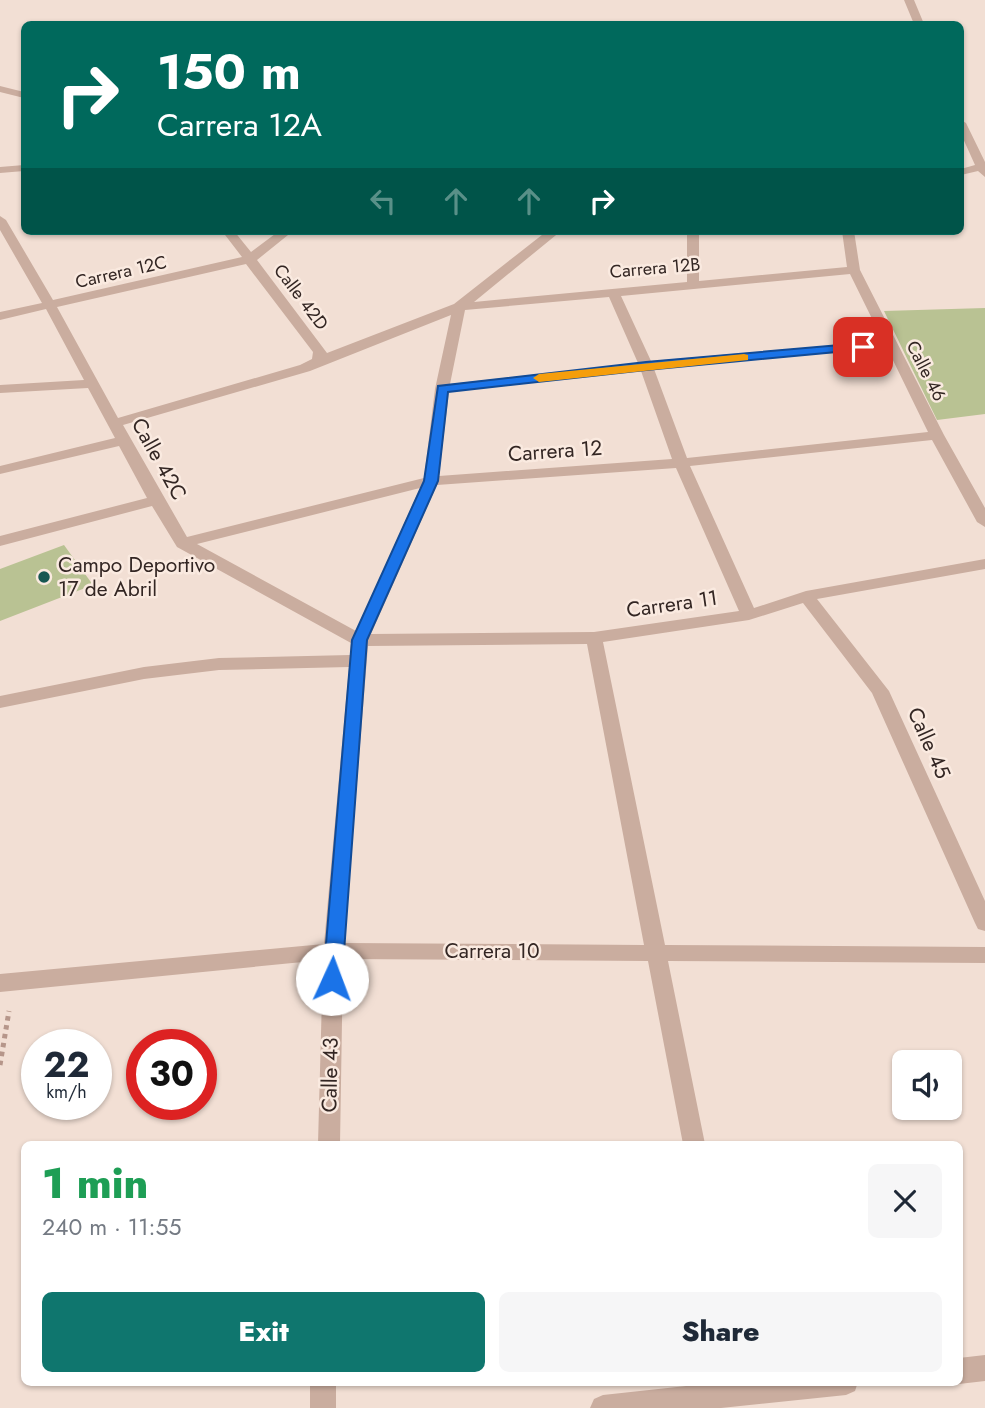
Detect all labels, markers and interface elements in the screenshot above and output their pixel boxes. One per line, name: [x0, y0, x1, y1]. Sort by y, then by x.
text: 150 m: [157, 37, 301, 107]
icon: right: [42, 49, 133, 140]
text: Carrera 12A: [157, 102, 322, 148]
icon: left: [364, 182, 402, 220]
icon: ahead: [437, 182, 475, 220]
icon: ahead: [510, 182, 548, 220]
icon: right: [583, 182, 621, 220]
street label: Carrera 12C: [73, 249, 169, 295]
street label: Carrera 12B: [609, 251, 701, 285]
street label: Calle 42D: [267, 258, 335, 336]
pin: [833, 317, 893, 377]
icon: arrive: [844, 328, 882, 366]
street label: Calle 46: [900, 336, 952, 406]
street label: Calle 42C: [124, 412, 194, 506]
street label: Carrera 12: [507, 433, 603, 469]
place label: Campo Deportivo 17 de Abril: [58, 550, 215, 604]
marker: Campo Deportivo 17 de Abril: [36, 569, 52, 585]
street label: Carrera 11: [624, 583, 720, 625]
street label: Calle 45: [900, 702, 958, 784]
street label: Carrera 10: [444, 936, 540, 966]
position arrow: [295, 942, 369, 1016]
speed limit sign: 30: [126, 1029, 217, 1120]
street label: Calle 43: [314, 1037, 346, 1113]
text: 22: [44, 1040, 89, 1090]
map controls: [892, 1050, 962, 1120]
button: sound: [892, 1050, 962, 1120]
text: km/h: [46, 1079, 87, 1105]
text: 1 min: [42, 1153, 148, 1214]
button: close: [868, 1164, 942, 1238]
text: 240 m · 11:55: [42, 1210, 181, 1244]
button: Exit: [42, 1292, 485, 1372]
button: Share: [499, 1292, 942, 1372]

